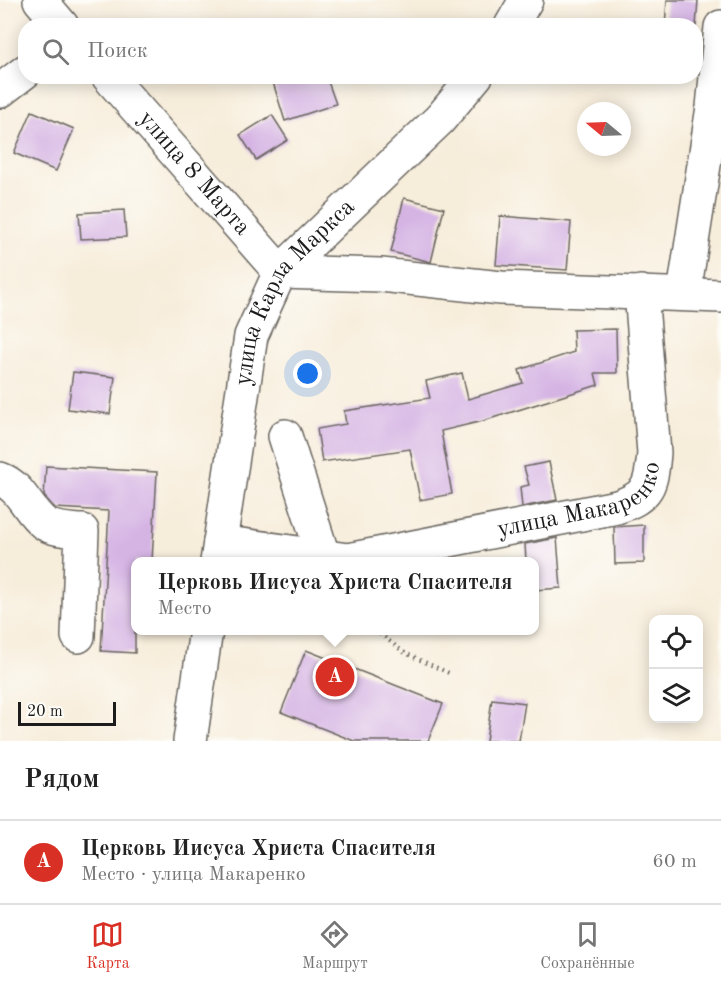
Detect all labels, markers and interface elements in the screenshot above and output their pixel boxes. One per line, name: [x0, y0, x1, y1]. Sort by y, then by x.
search box: [18, 18, 703, 84]
icon: search: [39, 35, 72, 68]
text: Поиск: [87, 40, 148, 62]
north arrow: [577, 102, 631, 156]
street label: улица 8 Марта: [133, 107, 254, 241]
street label: улица Карла Маркса: [232, 195, 360, 388]
your location: [293, 359, 322, 388]
street label: улица Макаренко: [495, 460, 665, 542]
popup: [131, 557, 539, 635]
text: Церковь Иисуса Христа Спасителя: [158, 572, 512, 594]
text: Место: [158, 599, 212, 619]
map controls: [649, 615, 703, 723]
button: locate: [649, 615, 703, 669]
pin: A: [316, 654, 354, 700]
button: layers: [649, 669, 703, 723]
scale bar: [18, 699, 116, 726]
text: 20 m: [27, 704, 63, 720]
text: Рядом: [24, 767, 99, 793]
text: Церковь Иисуса Христа Спасителя: [81, 838, 436, 860]
text: A: [36, 852, 51, 872]
text: 60 m: [652, 852, 697, 872]
text: Место · улица Макаренко: [81, 865, 306, 885]
tab: Карта: [86, 918, 130, 974]
tab: Маршрут: [302, 918, 368, 974]
tab: Сохранённые: [540, 918, 635, 974]

